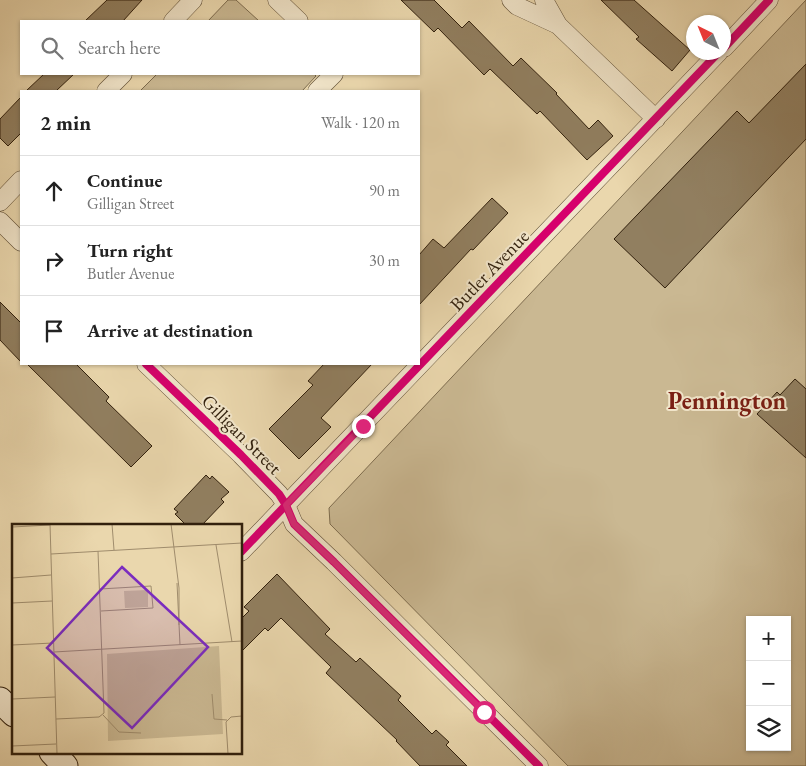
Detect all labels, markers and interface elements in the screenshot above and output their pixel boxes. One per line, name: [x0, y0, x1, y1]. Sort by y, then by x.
north arrow: [686, 15, 731, 60]
search box: [20, 20, 420, 75]
icon: search: [38, 34, 66, 62]
text: Search here: [78, 35, 160, 60]
text: 2 min: [40, 109, 91, 136]
text: Walk · 120 m: [321, 112, 400, 133]
text: Continue: [87, 168, 162, 193]
icon: ahead: [40, 177, 68, 205]
text: 90 m: [369, 180, 400, 201]
text: Gilligan Street: [87, 193, 174, 214]
street label: Butler Avenue: [444, 224, 534, 316]
text: Turn right: [87, 238, 173, 263]
icon: right: [40, 247, 68, 275]
text: 30 m: [369, 250, 400, 271]
text: Butler Avenue: [87, 263, 174, 284]
icon: arrive: [40, 317, 68, 345]
text: Arrive at destination: [87, 318, 253, 343]
district label: Pennington: [668, 385, 787, 417]
street label: Gilligan Street: [196, 389, 287, 480]
route end: [352, 415, 375, 438]
inset map: [12, 524, 242, 754]
map controls: [746, 616, 791, 751]
button: +: [746, 616, 791, 661]
button: −: [746, 661, 791, 706]
route start: [473, 701, 496, 724]
button: layers: [746, 706, 791, 751]

